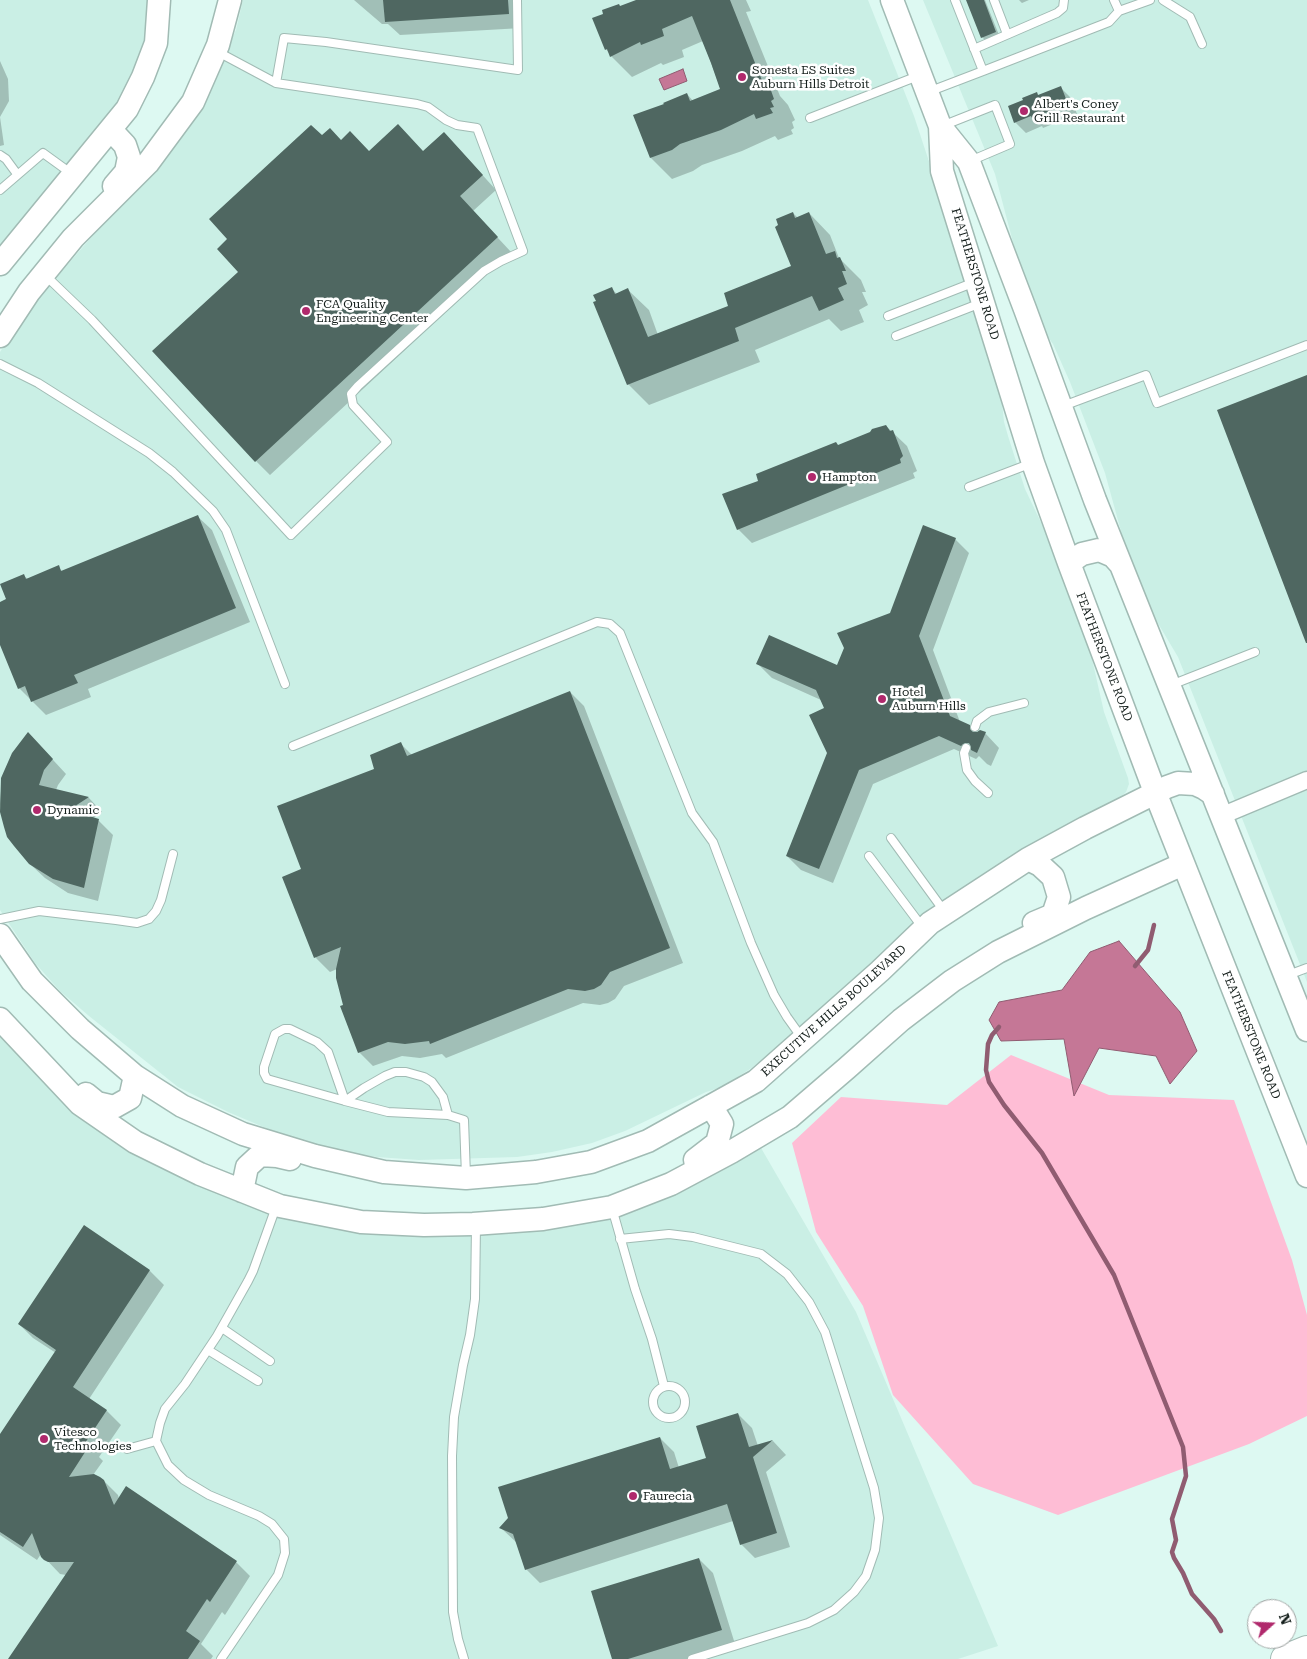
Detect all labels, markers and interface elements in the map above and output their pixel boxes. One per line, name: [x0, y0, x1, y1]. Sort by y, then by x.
place label: Sonesta ES Suites Auburn Hills Detroit: [752, 63, 870, 91]
marker: Sonesta ES Suites Auburn Hills Detroit: [736, 71, 748, 83]
place label: Albert's Coney Grill Restaurant: [1034, 97, 1125, 125]
marker: Albert's Coney Grill Restaurant: [1018, 105, 1030, 117]
street label: FEATHERSTONE ROAD: [948, 206, 1002, 342]
place label: FCA Quality Engineering Center: [316, 297, 428, 325]
marker: FCA Quality Engineering Center: [300, 305, 312, 317]
place label: Hampton: [822, 470, 877, 484]
marker: Hampton: [806, 471, 818, 483]
street label: FEATHERSTONE ROAD: [1073, 590, 1135, 724]
place label: Hotel Auburn Hills: [892, 685, 966, 713]
marker: Hotel Auburn Hills: [876, 693, 888, 705]
place label: Dynamic: [47, 803, 99, 817]
marker: Dynamic: [31, 804, 43, 816]
street label: EXECUTIVE HILLS BOULEVARD: [759, 942, 909, 1080]
street label: FEATHERSTONE ROAD: [1219, 969, 1283, 1101]
place label: Vitesco Technologies: [54, 1425, 131, 1453]
marker: Vitesco Technologies: [38, 1433, 50, 1445]
place label: Faurecia: [643, 1489, 692, 1503]
marker: Faurecia: [627, 1490, 639, 1502]
north arrow: [1247, 1599, 1297, 1649]
text: N: [1276, 1611, 1295, 1627]

